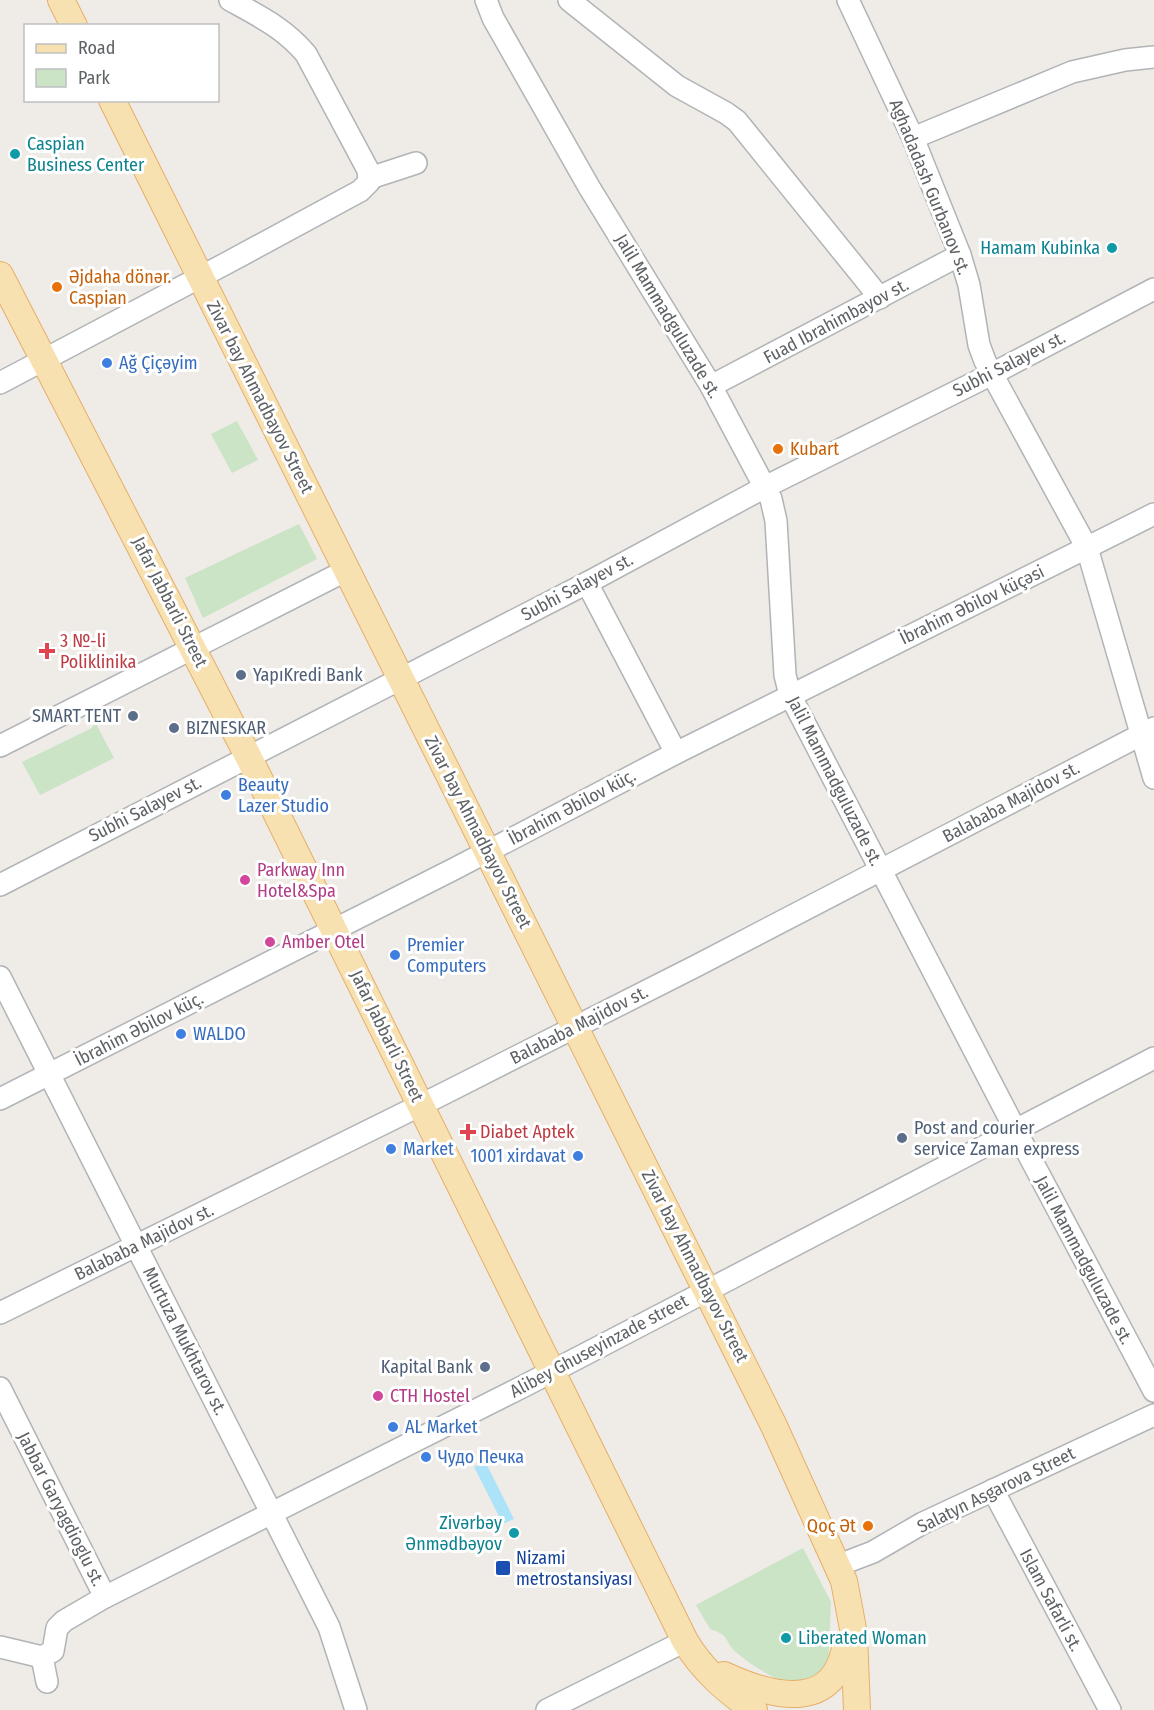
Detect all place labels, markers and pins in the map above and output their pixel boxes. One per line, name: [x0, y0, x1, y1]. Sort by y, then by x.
place label: Caspian Business Center: [27, 133, 145, 176]
marker: Caspian Business Center: [8, 147, 22, 161]
place label: Hamam Kubinka: [980, 237, 1100, 259]
marker: Hamam Kubinka: [1105, 241, 1119, 255]
place label: Əjdaha dönər. Caspian: [69, 266, 172, 309]
marker: Əjdaha dönər. Caspian: [50, 280, 64, 294]
place label: Ağ Çiçəyim: [119, 352, 198, 374]
marker: Ağ Çiçəyim: [100, 356, 114, 370]
place label: Kubart: [790, 438, 839, 460]
marker: Kubart: [771, 442, 785, 456]
place label: 3 №-li Poliklinika: [60, 630, 136, 673]
marker: 3 №-li Poliklinika: [38, 642, 56, 660]
place label: YapıKredi Bank: [253, 664, 363, 686]
marker: YapıKredi Bank: [234, 668, 248, 682]
place label: SMART TENT: [32, 705, 122, 727]
marker: SMART TENT: [126, 709, 140, 723]
place label: BIZNESKAR: [186, 717, 266, 739]
marker: BIZNESKAR: [167, 721, 181, 735]
place label: Beauty Lazer Studio: [238, 774, 329, 817]
marker: Beauty Lazer Studio: [219, 788, 233, 802]
place label: Parkway Inn Hotel&Spa: [257, 859, 345, 902]
marker: Parkway Inn Hotel&Spa: [238, 873, 252, 887]
place label: Amber Otel: [282, 931, 365, 953]
place label: Premier Computers: [407, 934, 487, 977]
marker: Amber Otel: [263, 935, 277, 949]
marker: Premier Computers: [388, 948, 402, 962]
place label: WALDO: [193, 1023, 246, 1045]
marker: WALDO: [174, 1027, 188, 1041]
place label: Post and courier service Zaman express: [914, 1117, 1080, 1160]
place label: Diabet Aptek: [480, 1121, 575, 1143]
marker: Diabet Aptek: [461, 1125, 475, 1139]
marker: Post and courier service Zaman express: [895, 1131, 909, 1145]
place label: Market: [403, 1138, 454, 1160]
marker: Market: [384, 1142, 398, 1156]
place label: 1001 xirdavat: [471, 1145, 566, 1167]
marker: 1001 xirdavat: [571, 1149, 585, 1163]
place label: Kapital Bank: [381, 1356, 474, 1378]
marker: Kapital Bank: [478, 1360, 492, 1374]
place label: CTH Hostel: [390, 1385, 470, 1407]
marker: CTH Hostel: [371, 1389, 385, 1403]
place label: AL Market: [405, 1416, 478, 1438]
marker: AL Market: [386, 1420, 400, 1434]
place label: Чудо Печка: [438, 1446, 524, 1468]
marker: Чудо Печка: [419, 1450, 433, 1464]
place label: Zivərbəy Ənmədbəyov: [406, 1512, 502, 1555]
place label: Qoç Ət: [807, 1515, 856, 1537]
marker: Qoç Ət: [861, 1519, 875, 1533]
marker: Zivərbəy Ənmədbəyov: [507, 1526, 521, 1540]
place label: Nizami metrostansiyası: [516, 1547, 633, 1590]
marker: Nizami metrostansiyası: [494, 1559, 512, 1577]
place label: Liberated Woman: [798, 1627, 927, 1649]
marker: Liberated Woman: [779, 1631, 793, 1645]

